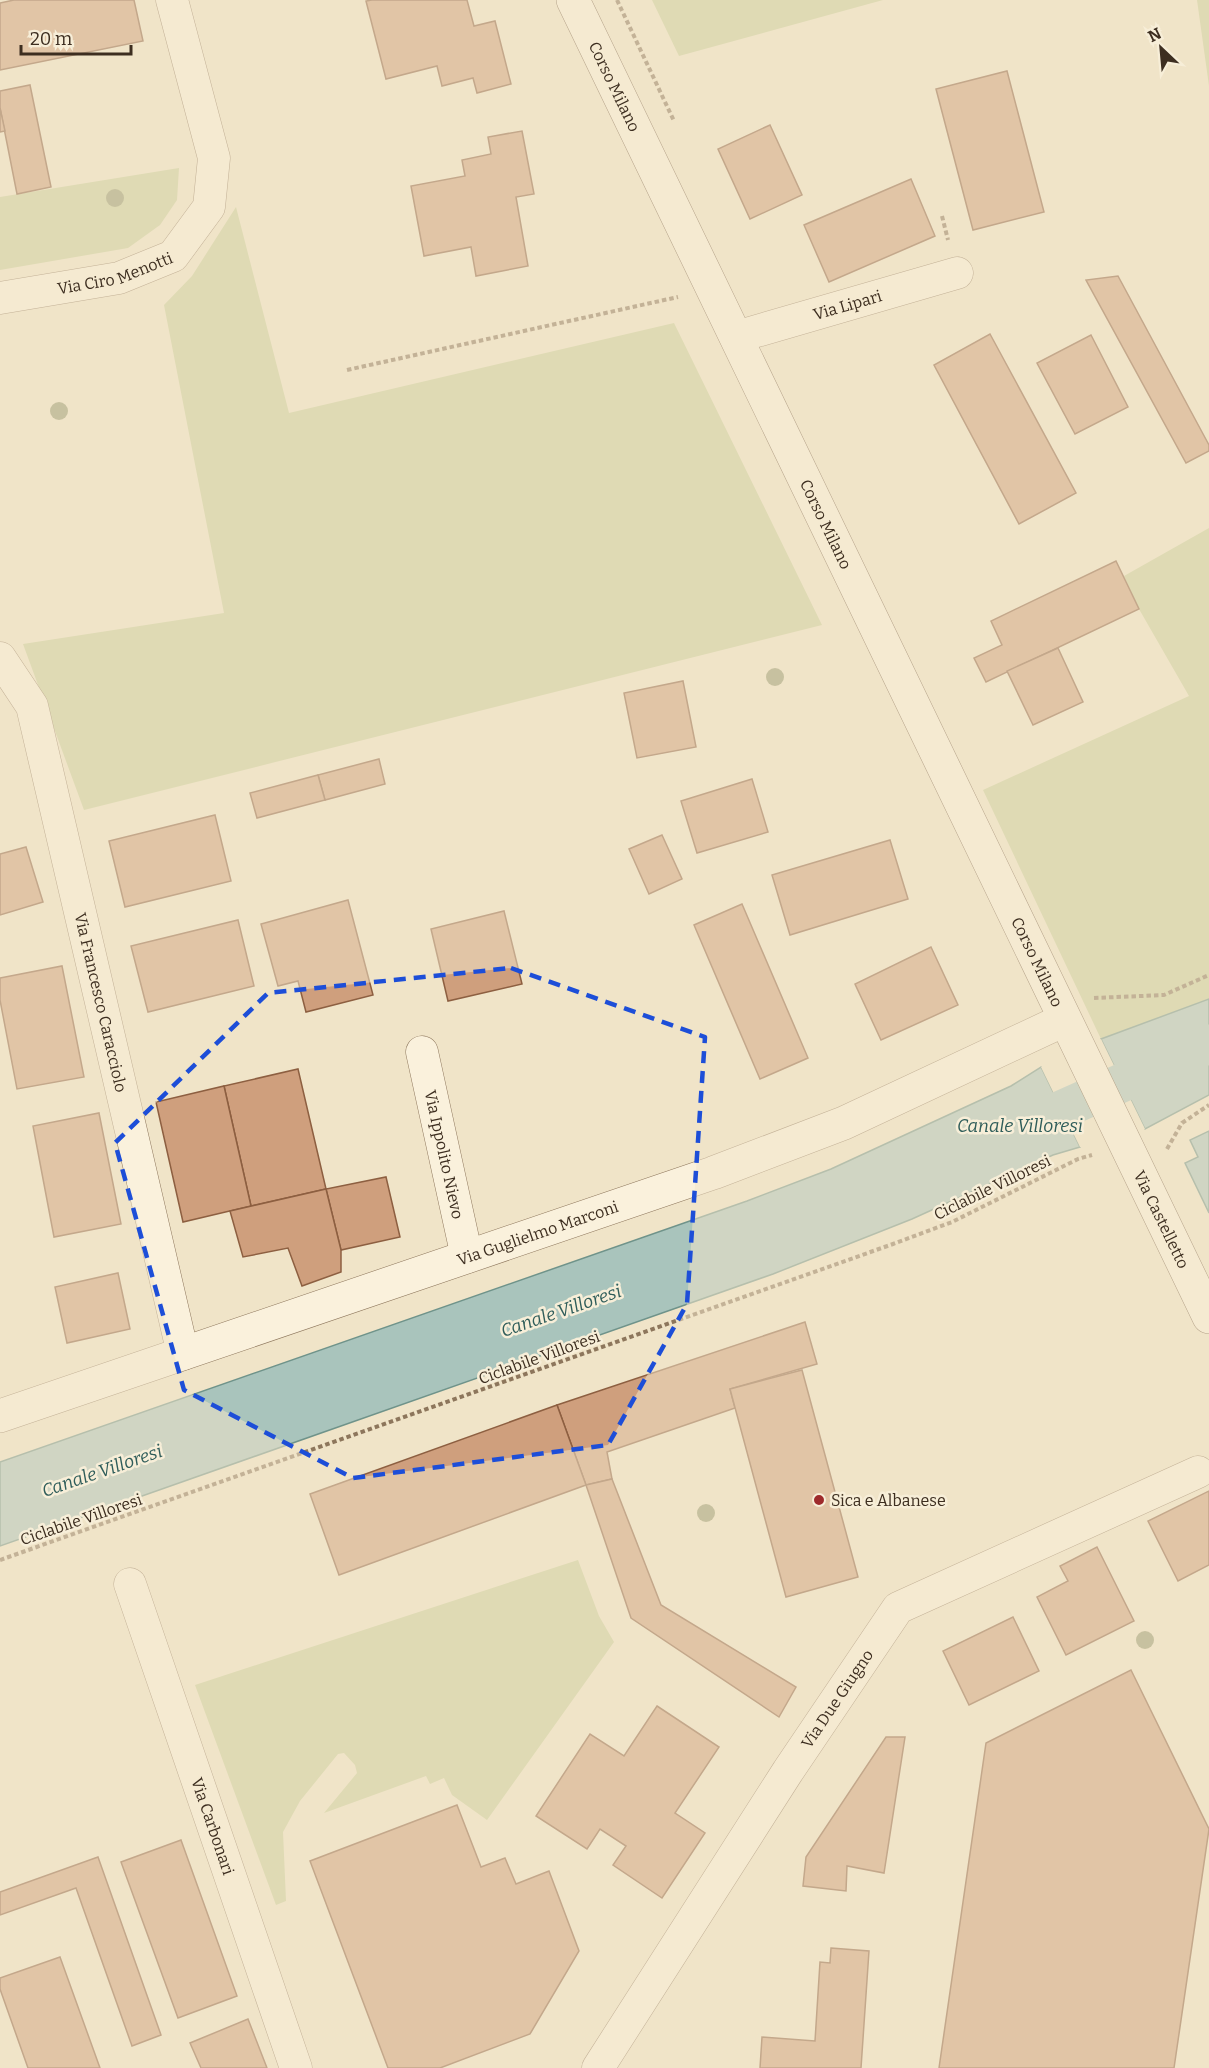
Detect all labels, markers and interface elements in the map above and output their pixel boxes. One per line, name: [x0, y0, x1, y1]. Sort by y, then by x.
scale bar: [21, 18, 130, 56]
north arrow: [1131, 18, 1191, 78]
text: N: [1145, 24, 1164, 46]
text: 20 m: [30, 28, 72, 50]
street label: Corso Milano: [585, 39, 644, 135]
street label: Via Ciro Menotti: [56, 248, 176, 298]
street label: Via Lipari: [811, 286, 884, 324]
street label: Corso Milano: [796, 476, 855, 572]
street label: Via Francesco Caracciolo: [70, 911, 131, 1094]
street label: Corso Milano: [1007, 914, 1067, 1010]
street label: Via Ippolito Nievo: [421, 1088, 467, 1221]
water label: Canale Villoresi: [957, 1115, 1083, 1137]
street label: Ciclabile Villoresi: [931, 1151, 1054, 1224]
street label: Via Castelletto: [1130, 1168, 1193, 1271]
street label: Via Guglielmo Marconi: [455, 1197, 621, 1270]
water label: Canale Villoresi: [498, 1280, 624, 1342]
street label: Ciclabile Villoresi: [476, 1327, 603, 1388]
water label: Canale Villoresi: [39, 1440, 165, 1502]
street label: Ciclabile Villoresi: [18, 1490, 145, 1549]
place label: Sica e Albanese: [831, 1491, 946, 1510]
marker: Sica e Albanese: [812, 1493, 826, 1507]
street label: Via Due Giugno: [797, 1646, 877, 1752]
street label: Via Carbonari: [187, 1775, 238, 1878]

